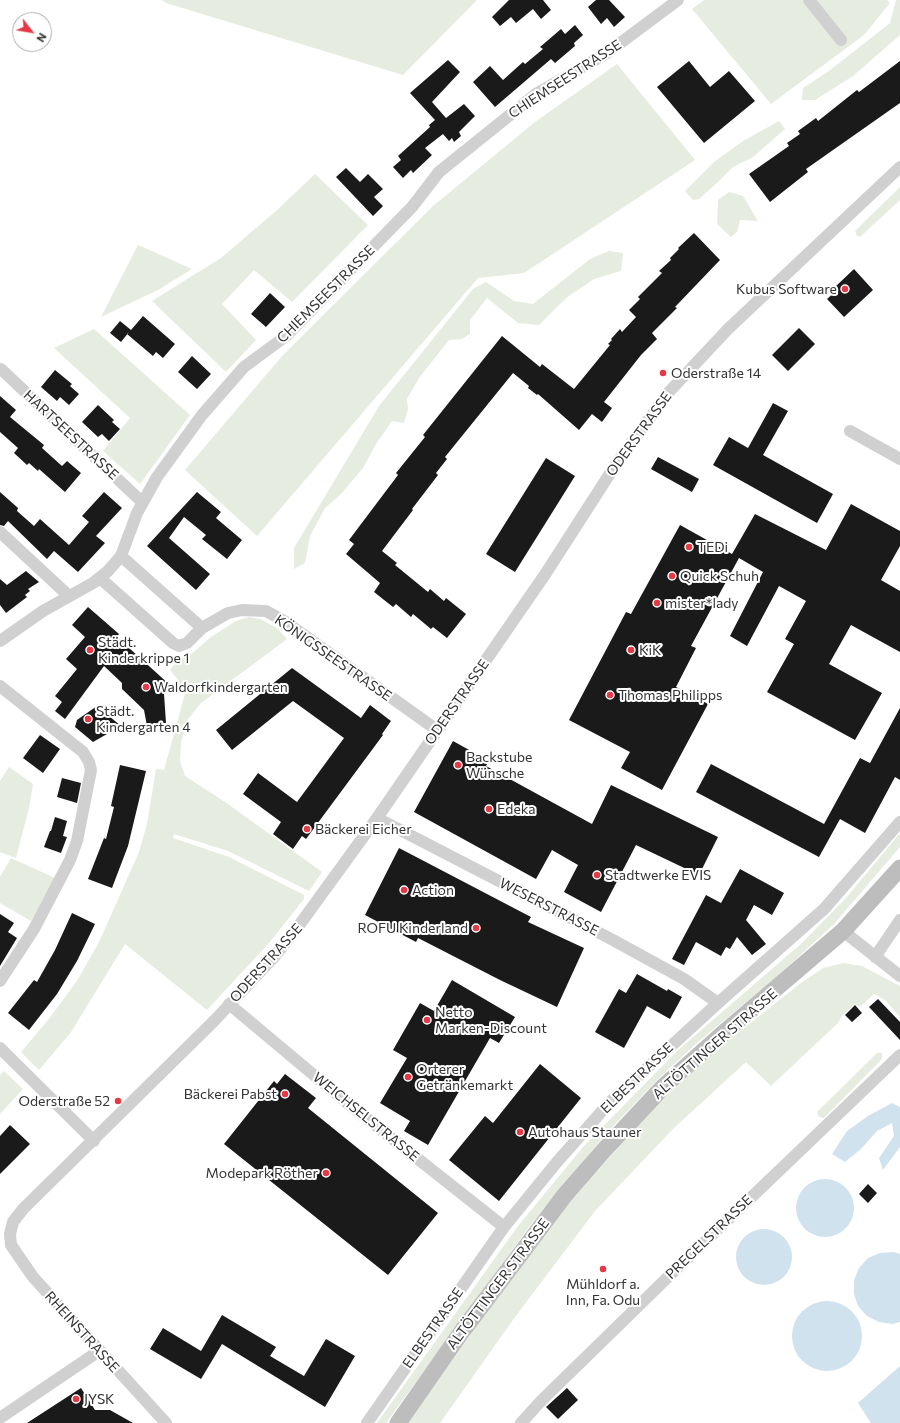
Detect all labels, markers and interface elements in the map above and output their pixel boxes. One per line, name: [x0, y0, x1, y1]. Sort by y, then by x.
north arrow: [12, 12, 52, 52]
text: N: [34, 31, 50, 45]
street label: CHIEMSEESTRASSE: [505, 36, 625, 122]
street label: CHIEMSEESTRASSE: [274, 242, 378, 346]
place label: Kubus Software: [736, 281, 837, 297]
marker: Kubus Software: [840, 284, 850, 294]
place label: Oderstraße 14: [671, 365, 761, 381]
marker: Oderstraße 14: [658, 368, 668, 378]
street label: HARTSEESTRASSE: [20, 387, 122, 483]
street label: ODERSTRASSE: [603, 389, 675, 479]
place label: TEDi: [697, 539, 728, 555]
marker: TEDi: [684, 542, 694, 552]
place label: Quick Schuh: [680, 568, 759, 584]
marker: Quick Schuh: [667, 571, 677, 581]
place label: mister*lady: [665, 595, 739, 611]
marker: mister*lady: [652, 598, 662, 608]
street label: KÖNIGSSEESTRASSE: [271, 611, 395, 705]
place label: Städt. Kinderkrippe 1: [98, 634, 189, 666]
place label: KiK: [639, 642, 661, 658]
marker: Städt. Kinderkrippe 1: [85, 645, 95, 655]
marker: KiK: [626, 645, 636, 655]
street label: ODERSTRASSE: [421, 656, 493, 748]
place label: Waldorfkindergarten: [154, 679, 288, 695]
marker: Waldorfkindergarten: [141, 682, 151, 692]
place label: Thomas Philipps: [618, 687, 722, 703]
marker: Thomas Philipps: [605, 690, 615, 700]
place label: Städt. Kindergarten 4: [96, 703, 191, 736]
marker: Städt. Kindergarten 4: [83, 714, 93, 724]
place label: Backstube Wünsche: [466, 749, 532, 782]
marker: Backstube Wünsche: [453, 760, 463, 770]
place label: Edeka: [497, 801, 536, 817]
marker: Edeka: [484, 804, 494, 814]
place label: Bäckerei Eicher: [315, 821, 412, 837]
marker: Bäckerei Eicher: [302, 824, 312, 834]
place label: Stadtwerke EVIS: [605, 867, 711, 883]
marker: Stadtwerke EVIS: [592, 870, 602, 880]
street label: WESERSTRASSE: [497, 875, 601, 939]
place label: Action: [412, 882, 454, 898]
marker: Action: [399, 885, 409, 895]
street label: ODERSTRASSE: [226, 920, 306, 1006]
place label: ROFU Kinderland: [357, 920, 468, 936]
marker: ROFU Kinderland: [471, 923, 481, 933]
street label: ALTÖTTINGER STRASSE: [649, 985, 781, 1103]
place label: Netto Marken-Discount: [435, 1004, 547, 1036]
marker: Netto Marken-Discount: [422, 1015, 432, 1025]
street label: ELBESTRASSE: [597, 1039, 677, 1117]
place label: Orterer Getränkemarkt: [416, 1061, 513, 1094]
street label: WEICHSELSTRASSE: [309, 1069, 423, 1165]
marker: Orterer Getränkemarkt: [403, 1072, 413, 1082]
place label: Bäckerei Pabst: [184, 1086, 277, 1102]
marker: Bäckerei Pabst: [280, 1089, 290, 1099]
place label: Oderstraße 52: [19, 1093, 110, 1109]
marker: Oderstraße 52: [113, 1096, 123, 1106]
place label: Autohaus Stauner: [528, 1124, 642, 1140]
marker: Autohaus Stauner: [515, 1127, 525, 1137]
place label: Modepark Röther: [205, 1165, 318, 1181]
marker: Modepark Röther: [321, 1168, 331, 1178]
street label: PREGELSTRASSE: [662, 1191, 756, 1283]
street label: ALTÖTTINGER STRASSE: [443, 1215, 553, 1353]
marker: Mühldorf a. Inn, Fa. Odu: [598, 1264, 608, 1274]
place label: Mühldorf a. Inn, Fa. Odu: [566, 1276, 640, 1308]
street label: ELBESTRASSE: [399, 1284, 467, 1372]
street label: RHEINSTRASSE: [41, 1288, 123, 1376]
place label: JYSK: [84, 1391, 114, 1407]
marker: JYSK: [71, 1394, 81, 1404]

